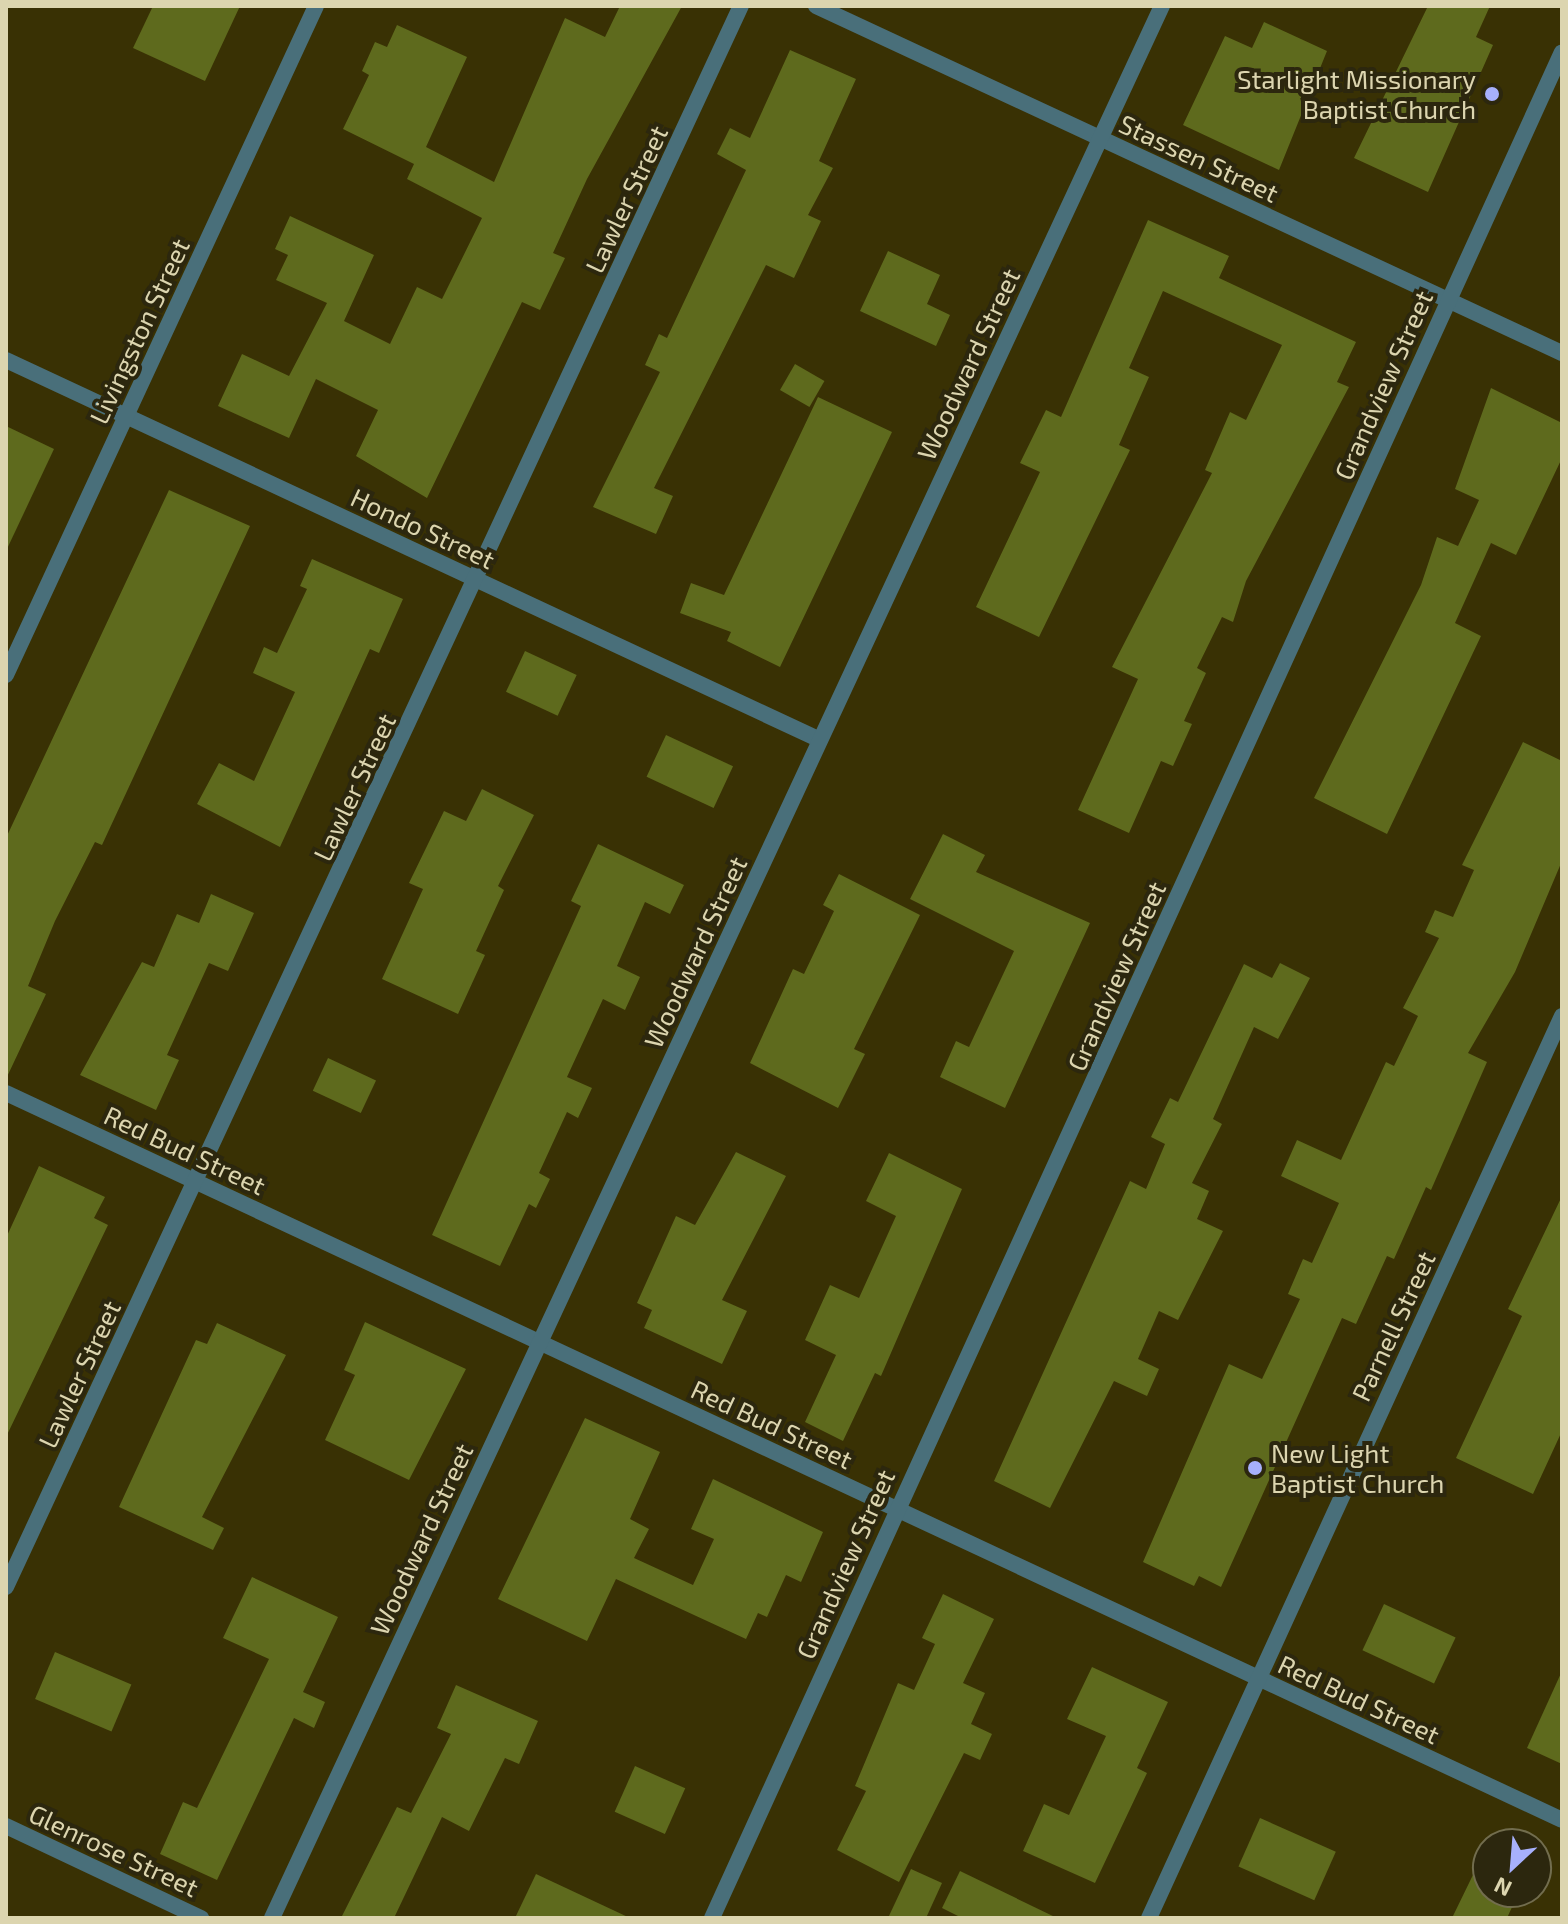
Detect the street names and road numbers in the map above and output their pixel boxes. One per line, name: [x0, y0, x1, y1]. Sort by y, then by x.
street label: Stassen Street: [1114, 107, 1284, 209]
street label: Lawler Street: [578, 120, 674, 278]
street label: Livingston Street: [82, 233, 196, 429]
street label: Woodward Street: [910, 263, 1026, 465]
street label: Grandview Street: [1327, 285, 1439, 485]
street label: Hondo Street: [346, 481, 500, 575]
street label: Lawler Street: [306, 708, 402, 866]
street label: Woodward Street: [637, 851, 753, 1053]
street label: Grandview Street: [1060, 876, 1172, 1076]
street label: Red Bud Street: [99, 1099, 271, 1201]
street label: Parnell Street: [1345, 1246, 1441, 1406]
street label: Lawler Street: [31, 1295, 127, 1453]
street label: Red Bud Street: [686, 1373, 858, 1475]
street label: Woodward Street: [363, 1438, 479, 1640]
street label: Grandview Street: [789, 1464, 901, 1664]
street label: Red Bud Street: [1273, 1648, 1445, 1750]
street label: Glenrose Street: [24, 1797, 204, 1903]

